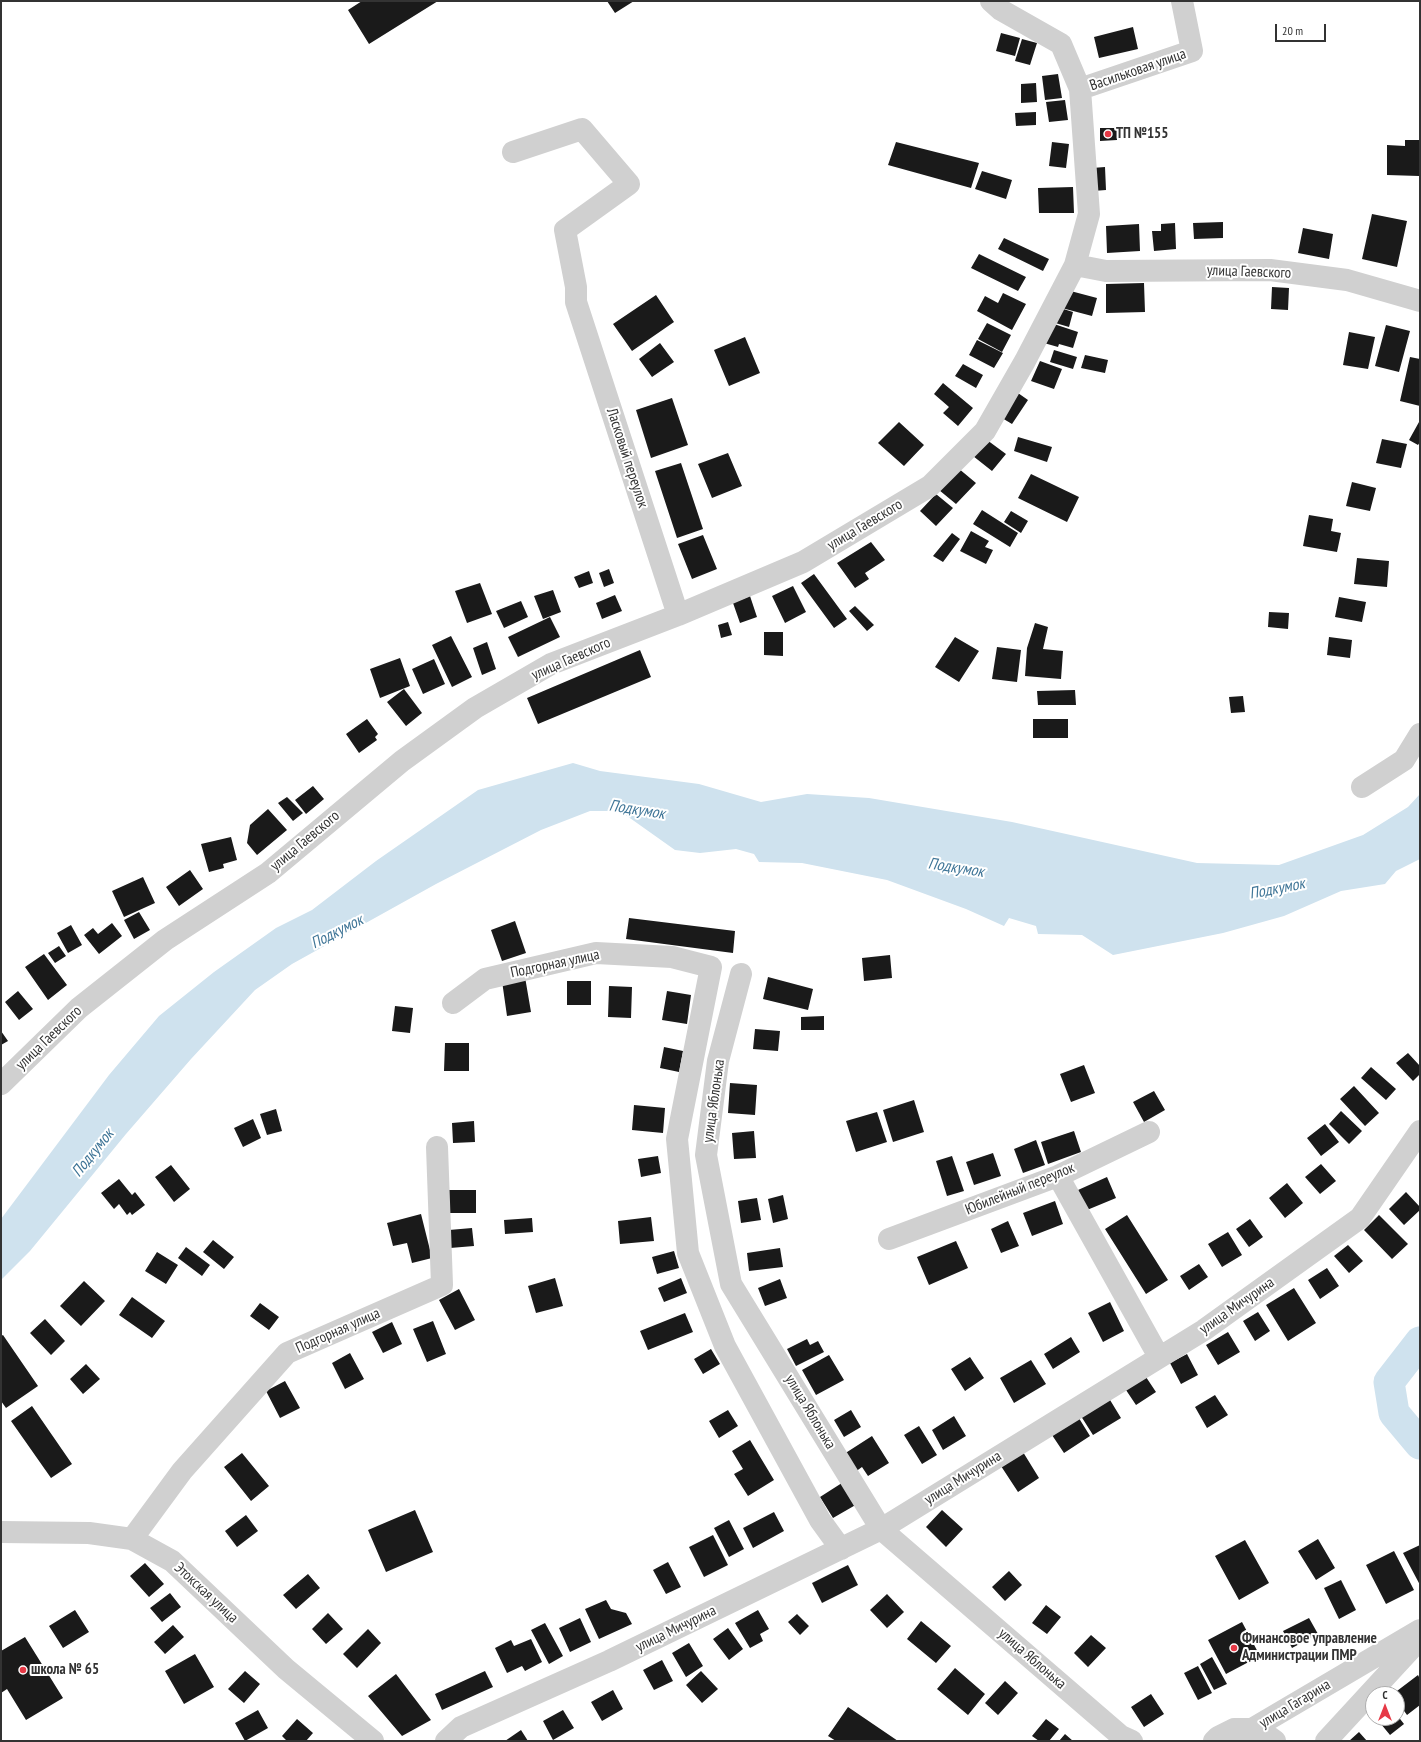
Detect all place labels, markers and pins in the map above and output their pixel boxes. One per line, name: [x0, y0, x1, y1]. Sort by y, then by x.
place label: ТП №155: [1116, 125, 1168, 143]
marker: ТП №155: [1103, 129, 1113, 139]
place label: Финансовое управление Администрации ПМР: [1242, 1630, 1377, 1665]
marker: Финансовое управление Администрации ПМР: [1229, 1643, 1239, 1653]
place label: школа № 65: [31, 1661, 99, 1679]
marker: школа № 65: [18, 1665, 28, 1675]

